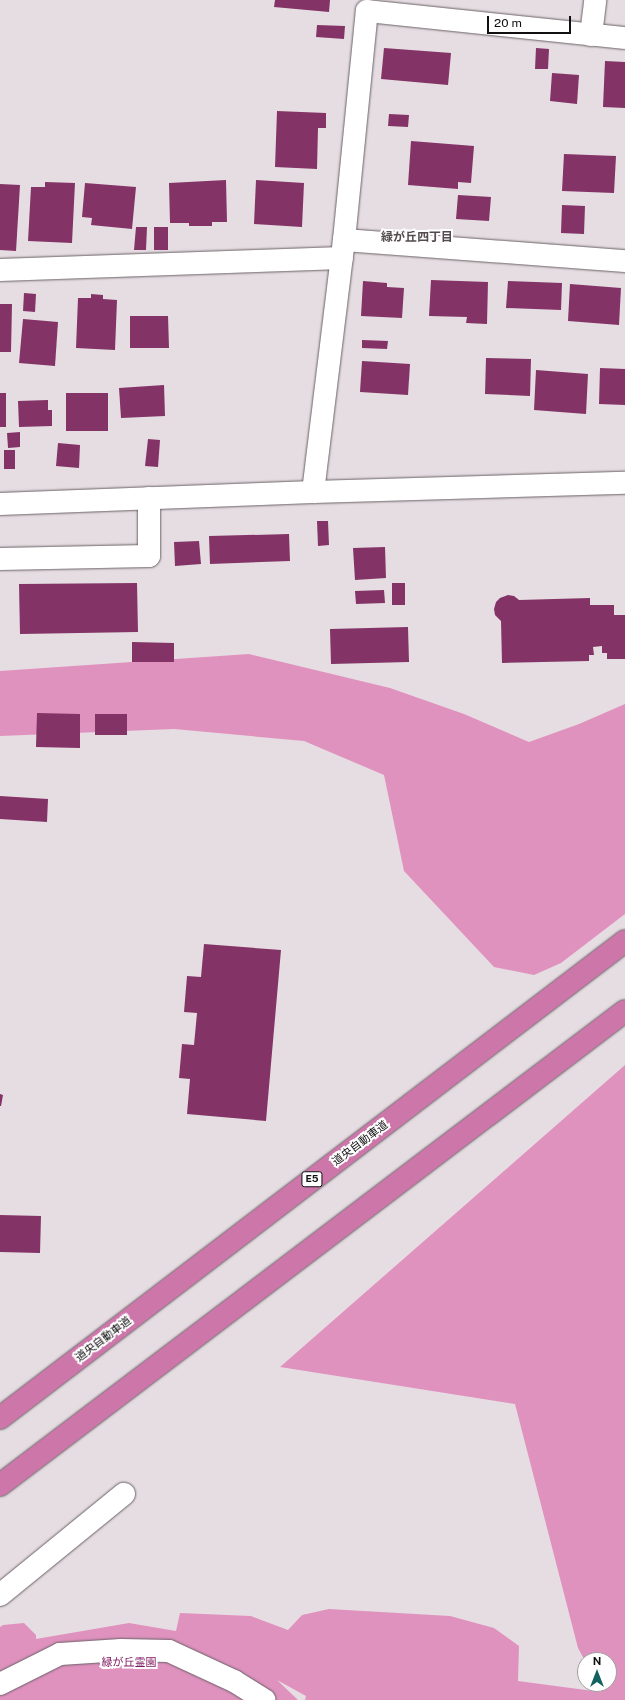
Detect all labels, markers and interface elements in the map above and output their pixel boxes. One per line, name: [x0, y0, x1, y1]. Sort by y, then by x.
scale bar: [489, 8, 573, 34]
text: 20 m: [494, 16, 522, 30]
district label: 緑が丘四丁目: [381, 231, 453, 245]
street label: 道央自動車道: [330, 1118, 390, 1168]
road number: E5: [301, 1171, 323, 1187]
street label: 道央自動車道: [73, 1314, 133, 1364]
north arrow: [577, 1652, 617, 1692]
park label: 緑が丘霊園: [102, 1655, 156, 1669]
text: N: [593, 1655, 601, 1667]

